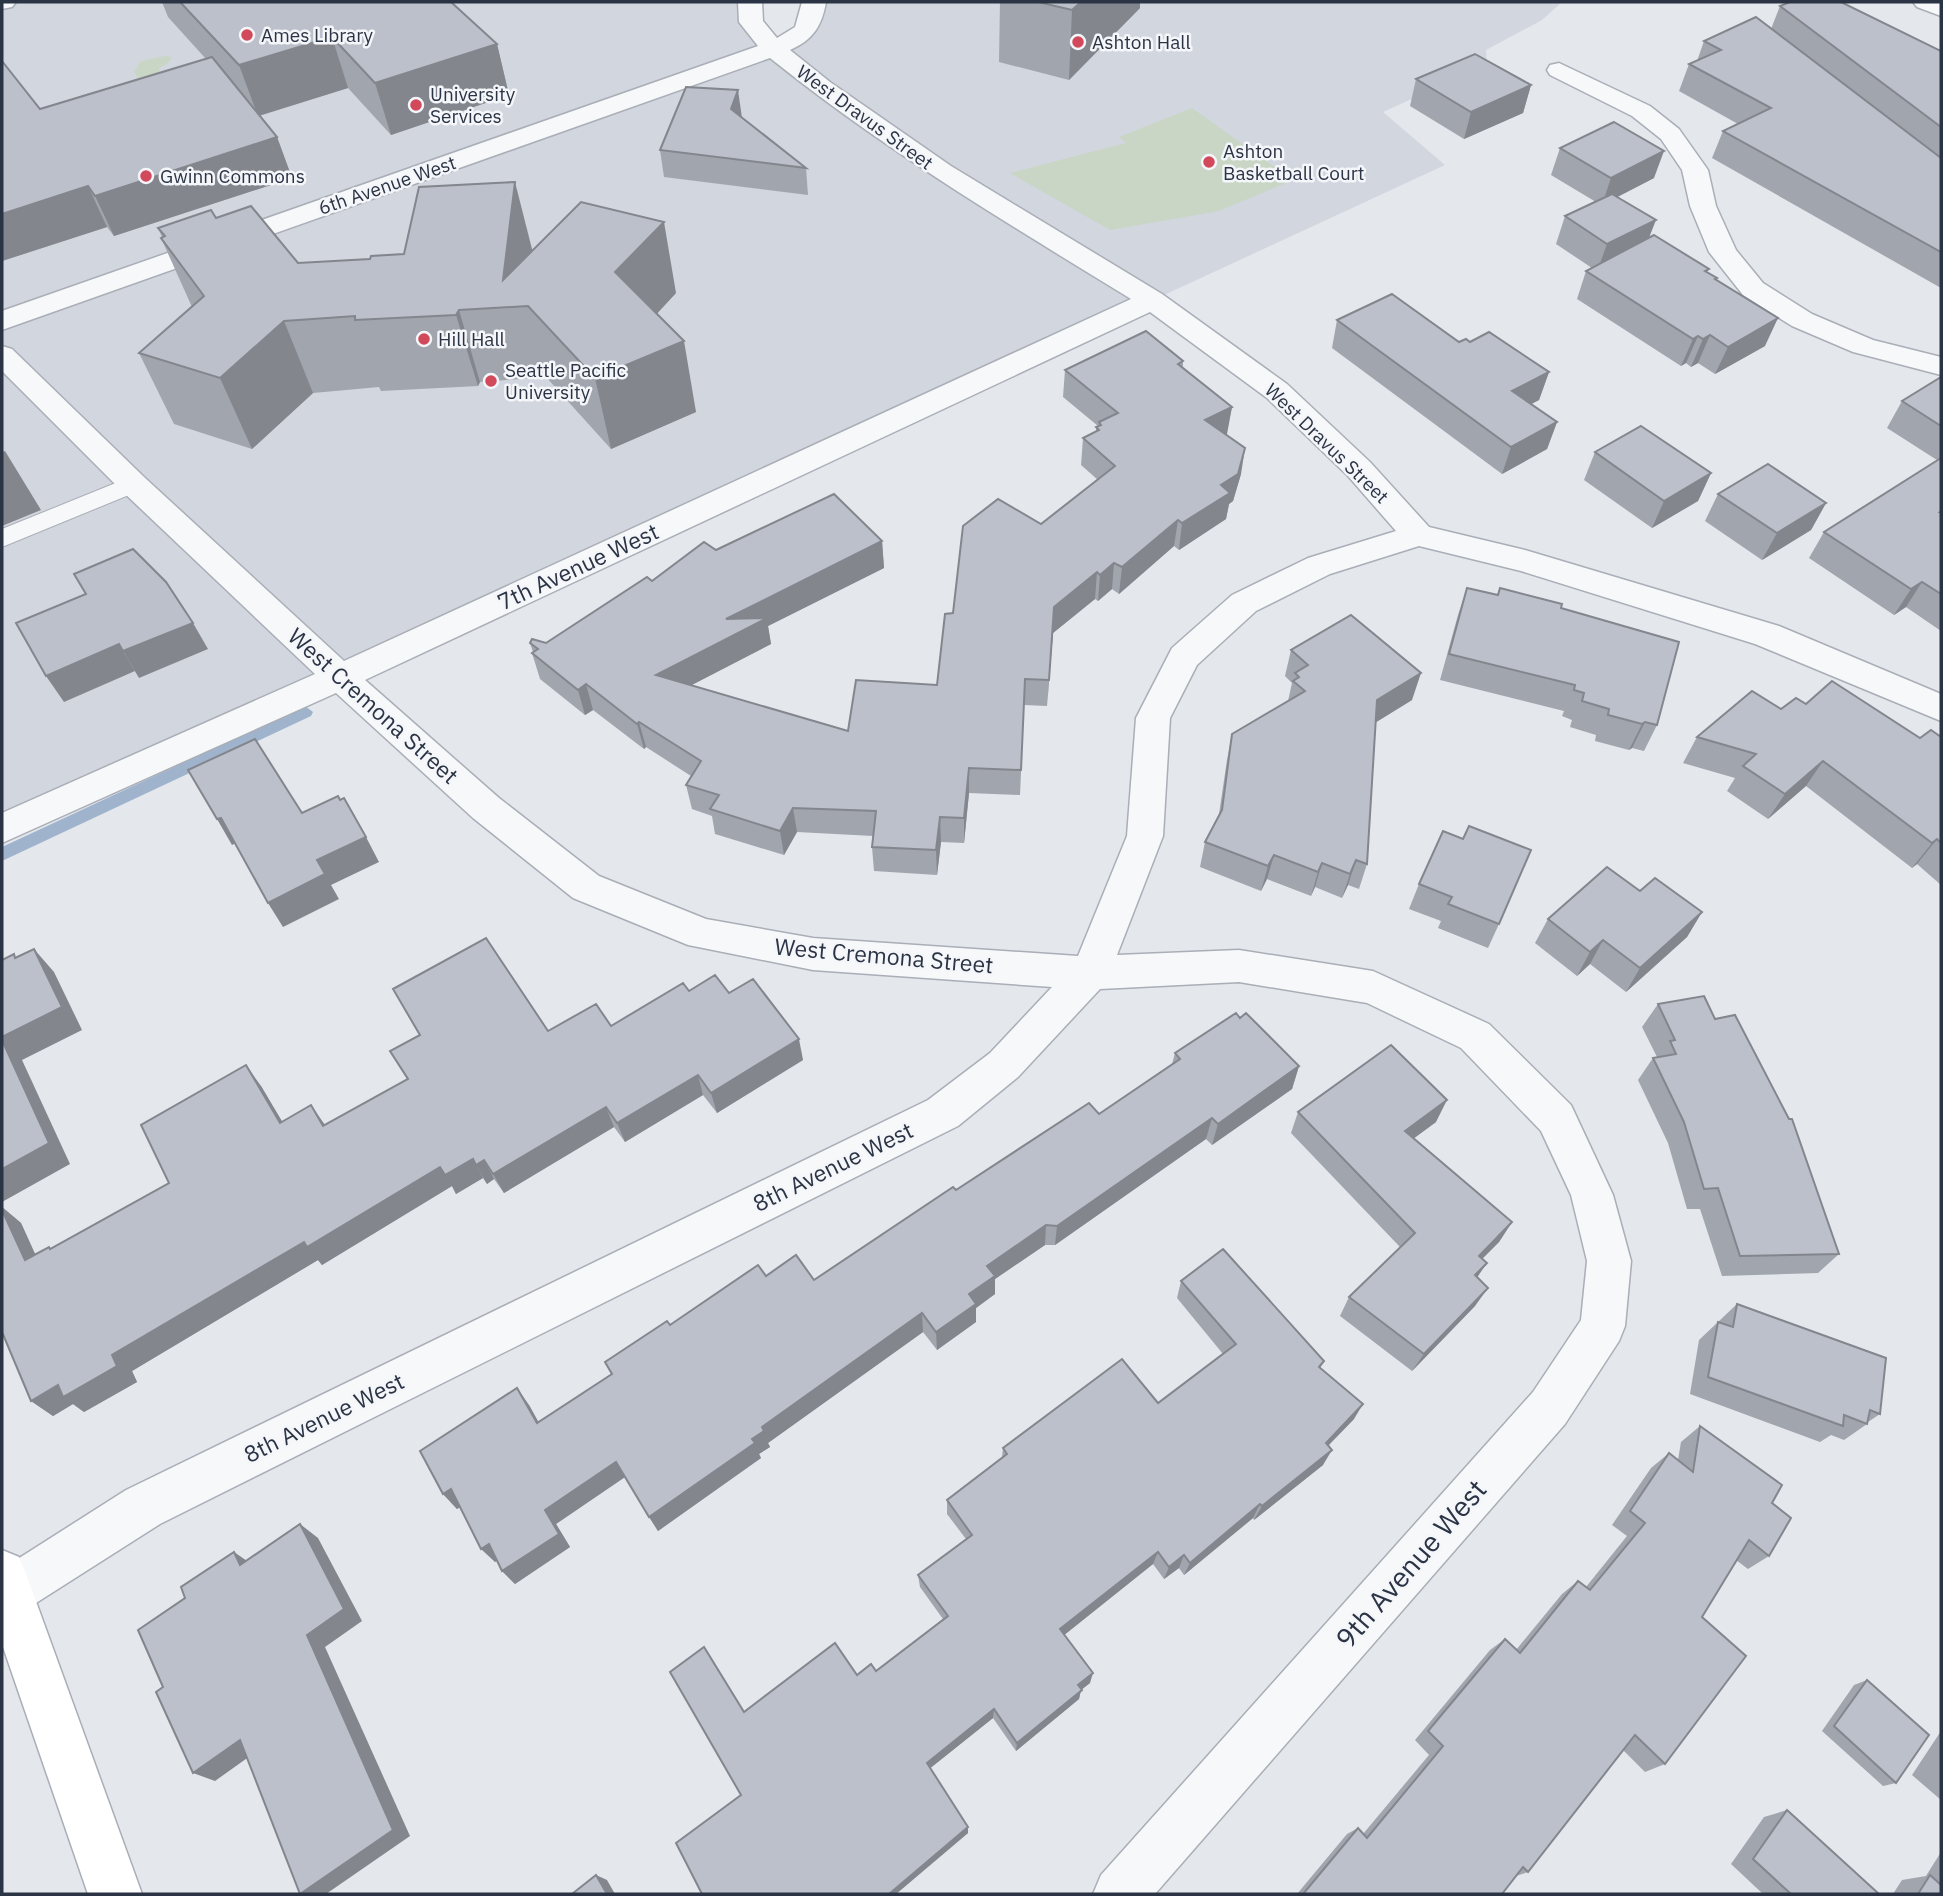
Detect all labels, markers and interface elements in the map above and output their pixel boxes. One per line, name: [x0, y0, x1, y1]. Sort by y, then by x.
place label: Ames Library: [261, 23, 373, 47]
marker: Ames Library: [239, 27, 255, 43]
place label: Ashton Hall: [1092, 30, 1191, 54]
marker: Ashton Hall: [1070, 34, 1086, 50]
street label: West Dravus Street: [792, 59, 938, 175]
place label: University Services: [430, 82, 516, 128]
marker: University Services: [408, 97, 424, 113]
place label: Ashton Basketball Court: [1223, 139, 1364, 185]
street label: 6th Avenue West: [315, 150, 459, 220]
marker: Ashton Basketball Court: [1201, 154, 1217, 170]
place label: Gwinn Commons: [160, 164, 305, 188]
marker: Gwinn Commons: [138, 168, 154, 184]
place label: Hill Hall: [438, 327, 505, 351]
marker: Hill Hall: [416, 331, 432, 347]
place label: Seattle Pacific University: [505, 358, 626, 404]
marker: Seattle Pacific University: [483, 373, 499, 389]
street label: West Dravus Street: [1260, 378, 1394, 508]
street label: 7th Avenue West: [492, 516, 663, 617]
street label: West Cremona Street: [282, 621, 465, 790]
street label: West Cremona Street: [774, 931, 995, 980]
street label: 8th Avenue West: [748, 1114, 918, 1218]
street label: 8th Avenue West: [239, 1365, 409, 1469]
street label: 9th Avenue West: [1327, 1471, 1494, 1656]

